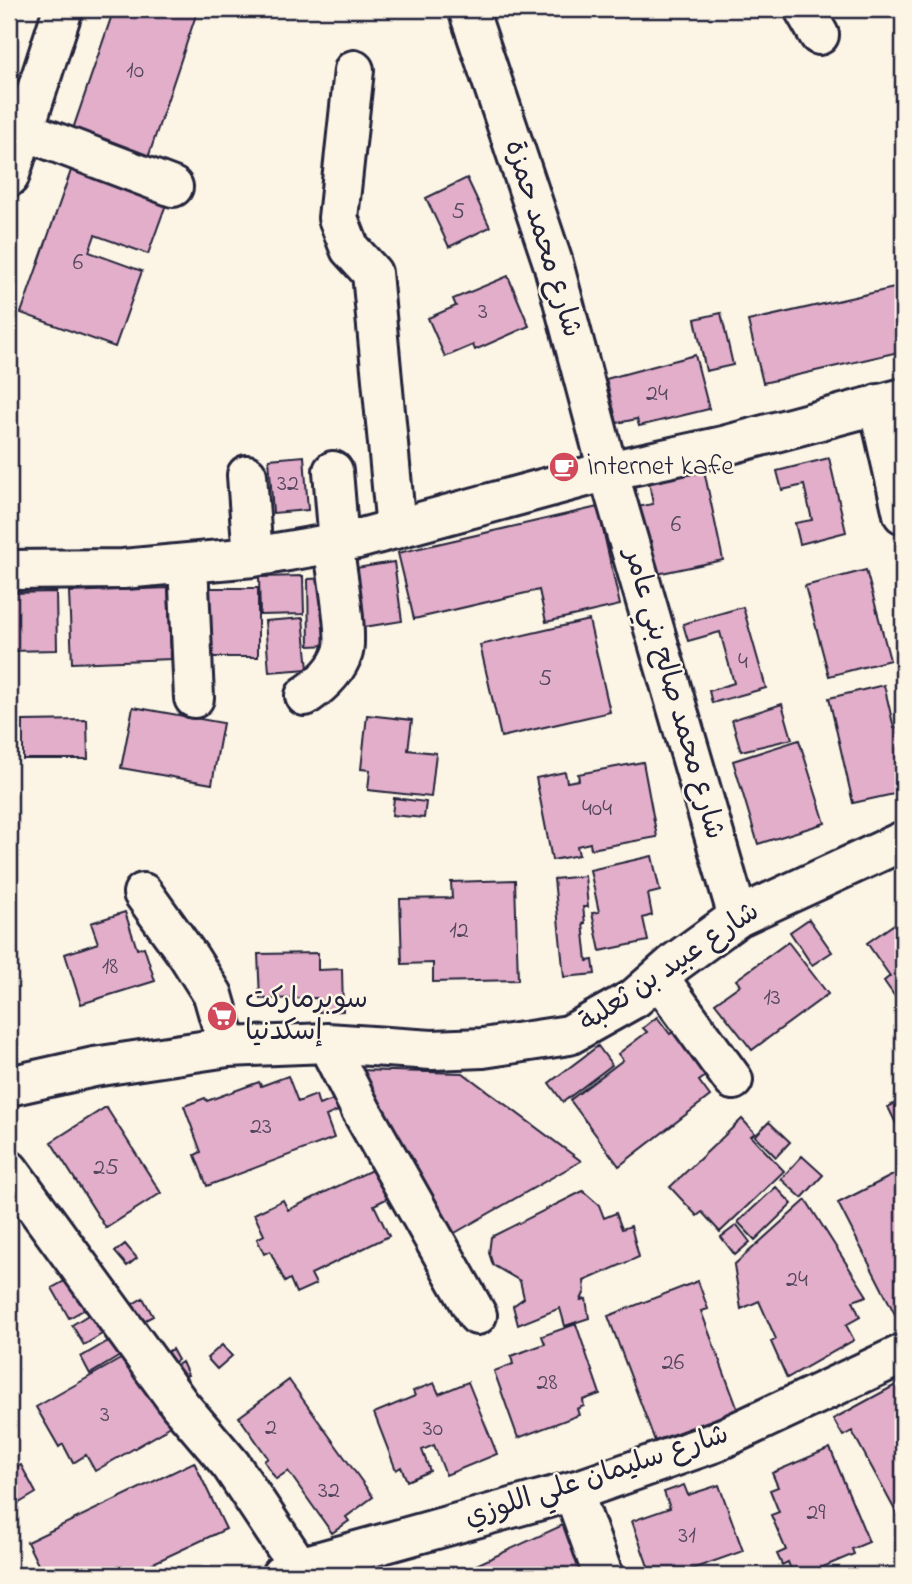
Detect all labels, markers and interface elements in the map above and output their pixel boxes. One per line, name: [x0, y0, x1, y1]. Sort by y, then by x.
house number: 10: [126, 54, 144, 89]
street label: شارع محمد حمزة: [492, 135, 592, 343]
house number: 5: [451, 195, 465, 230]
house number: 6: [73, 246, 84, 281]
house number: 3: [478, 295, 488, 330]
house number: 24: [646, 377, 668, 412]
place label: İnternet kafe: [587, 447, 734, 488]
cafe icon: İnternet kafe: [547, 450, 581, 484]
house number: 32: [277, 467, 299, 502]
house number: 6: [671, 508, 682, 543]
street label: شارع محمد صالح بني عامر: [610, 542, 734, 845]
house number: 4: [738, 645, 748, 680]
house number: 5: [538, 662, 552, 697]
house number: 404: [582, 792, 612, 827]
street label: شارع عبيد بن ثعلبة: [572, 892, 768, 1044]
house number: 12: [449, 914, 469, 949]
house number: 18: [102, 950, 118, 985]
place label: سوبرماركت إسكدنيا: [245, 980, 368, 1053]
house number: 13: [763, 981, 781, 1016]
supermarket icon: سوبرماركت إسكدنيا: [205, 999, 239, 1033]
house number: 23: [250, 1110, 272, 1145]
house number: 25: [93, 1151, 119, 1186]
house number: 24: [786, 1263, 808, 1298]
house number: 26: [662, 1346, 685, 1381]
house number: 28: [537, 1366, 557, 1401]
house number: 3: [100, 1398, 110, 1433]
house number: 2: [265, 1411, 277, 1446]
house number: 30: [423, 1412, 443, 1447]
street label: شارع سليمان علي اللوزي: [460, 1415, 735, 1540]
house number: 32: [318, 1474, 340, 1509]
house number: 29: [806, 1496, 826, 1531]
house number: 31: [678, 1519, 696, 1554]

